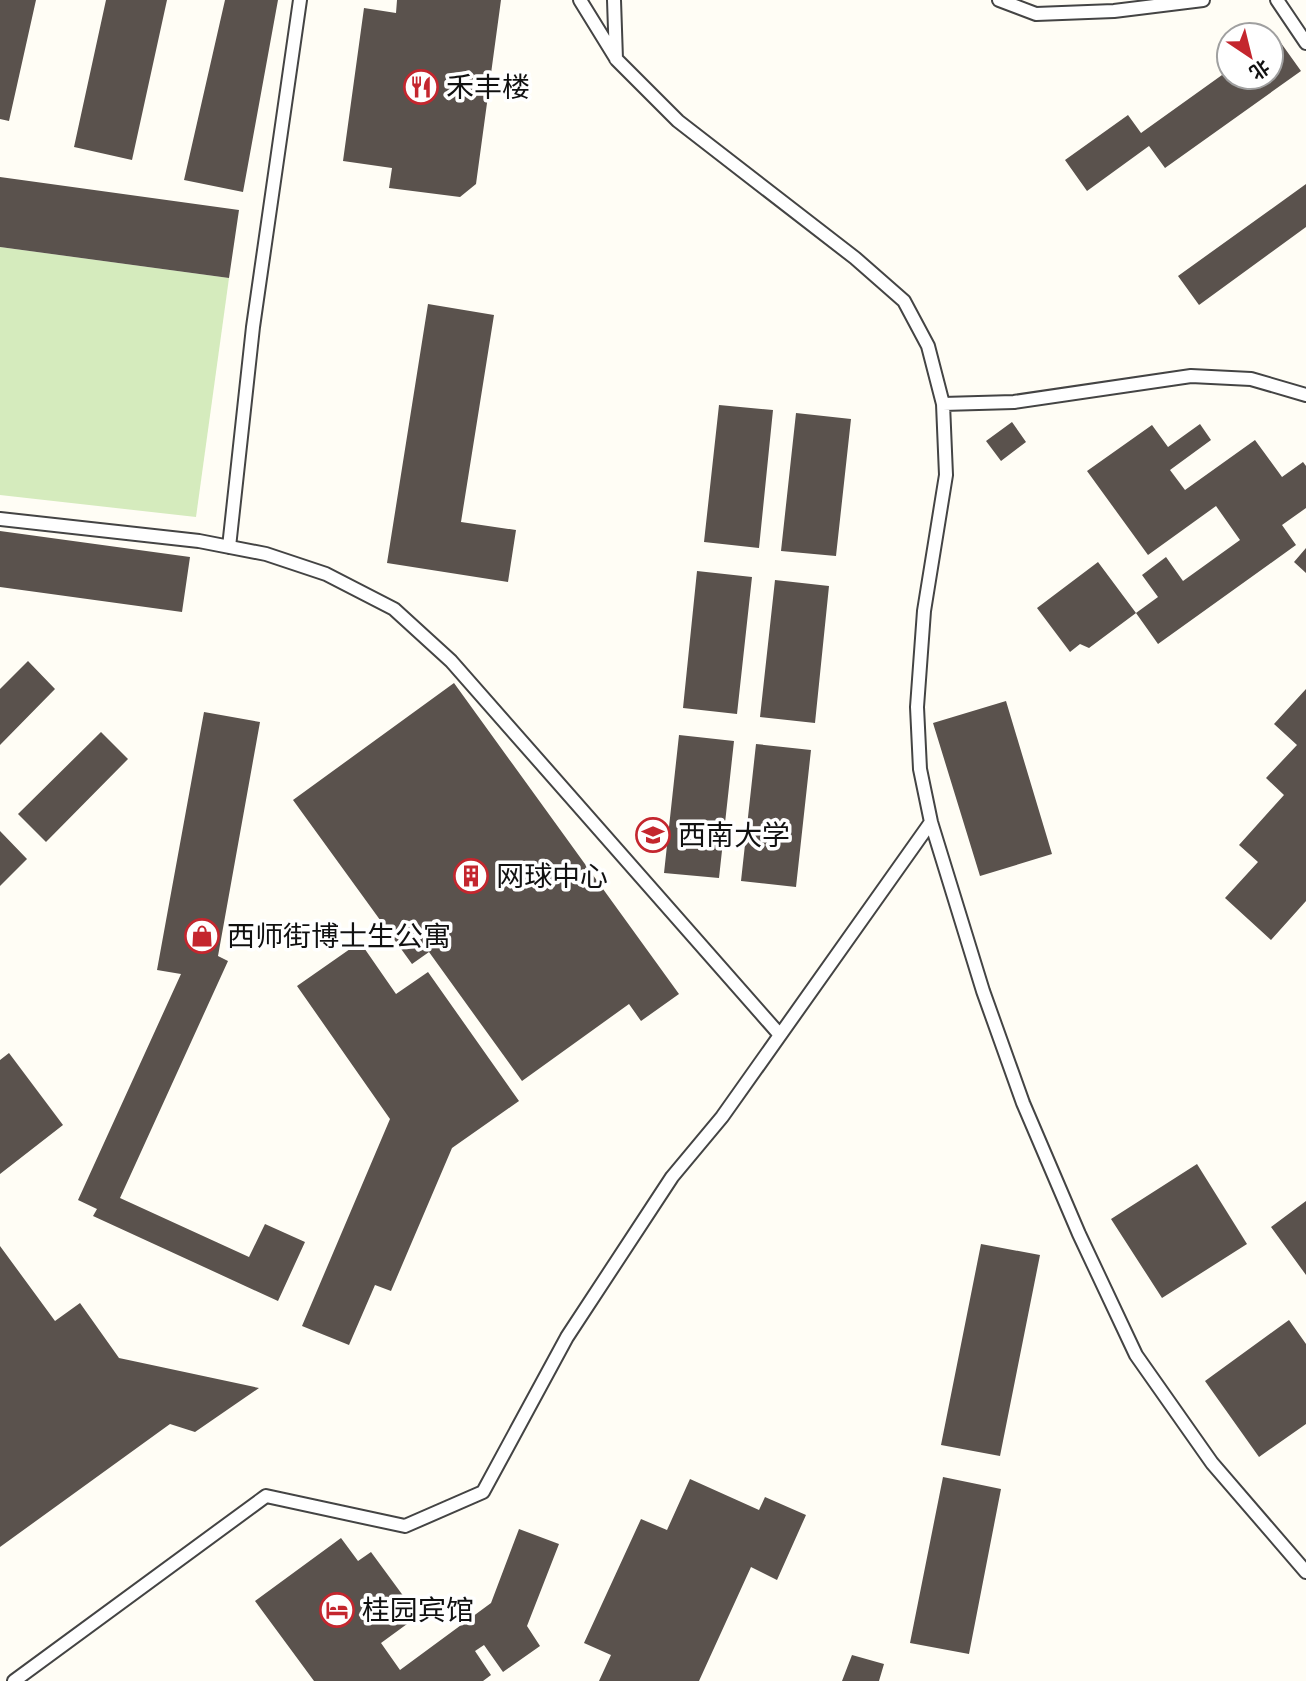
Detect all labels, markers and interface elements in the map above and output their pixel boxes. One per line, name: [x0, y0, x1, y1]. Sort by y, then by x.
north arrow: [1215, 21, 1285, 91]
text: 北: [1245, 55, 1274, 84]
restaurant icon: 禾丰楼: [402, 68, 440, 106]
place label: 禾丰楼: [446, 71, 530, 104]
school or university icon: 西南大学: [634, 816, 672, 854]
place label: 西南大学: [678, 819, 790, 852]
building icon: 网球中心: [452, 857, 490, 895]
place label: 网球中心: [496, 860, 608, 893]
shop icon: 西师街博士生公寓: [183, 917, 221, 955]
place label: 西师街博士生公寓: [227, 920, 451, 953]
hotel icon: 桂园宾馆: [318, 1591, 356, 1629]
place label: 桂园宾馆: [362, 1594, 474, 1627]

